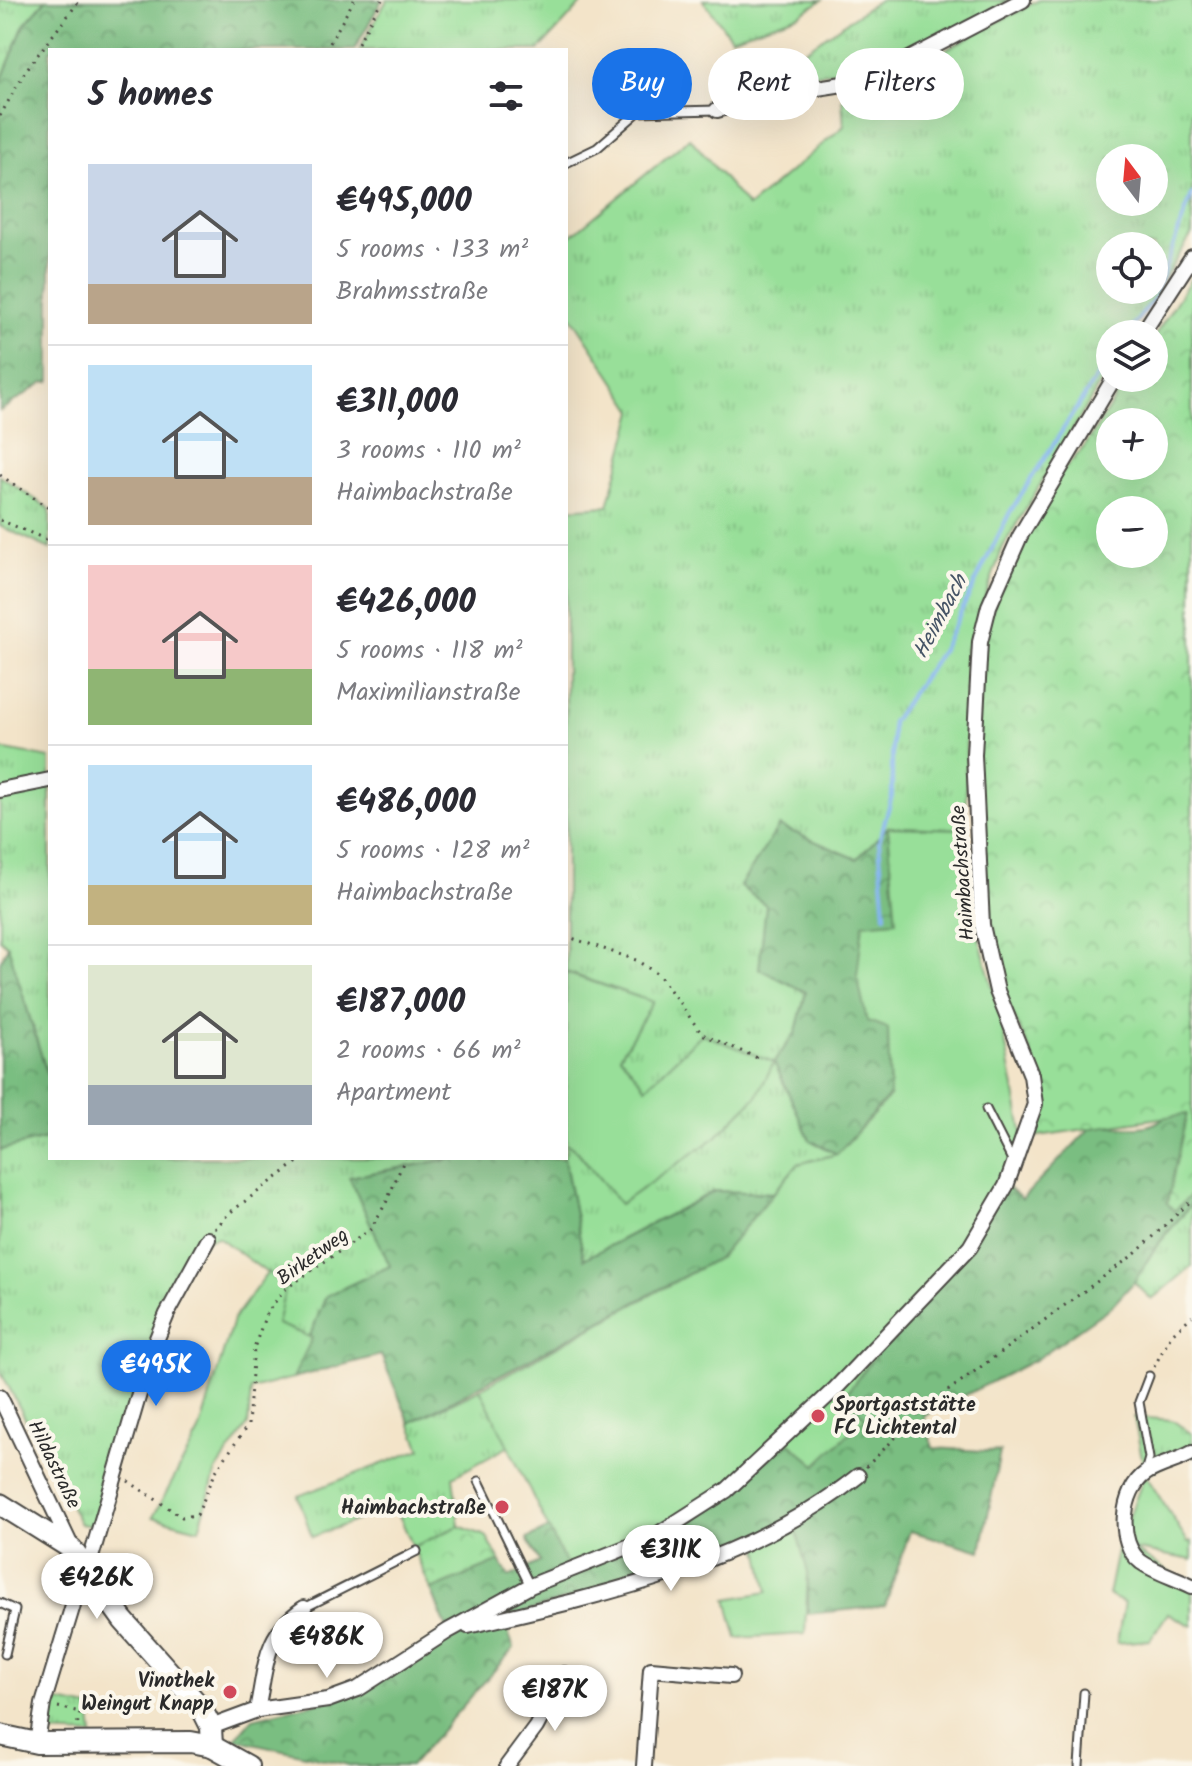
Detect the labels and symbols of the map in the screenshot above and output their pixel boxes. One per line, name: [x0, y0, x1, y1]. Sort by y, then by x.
north arrow: [1096, 144, 1168, 216]
water label: Heimbach: [904, 567, 979, 665]
street label: Haimbachstraße: [943, 804, 985, 942]
street label: Birketweg: [271, 1221, 356, 1295]
pin: €495K: [100, 1340, 212, 1408]
place label: Sportgaststätte FC Lichtental: [834, 1390, 976, 1445]
marker: Sportgaststätte FC Lichtental: [809, 1407, 827, 1425]
street label: Hildastraße: [18, 1415, 88, 1515]
place label: Haimbachstraße: [341, 1493, 486, 1525]
marker: Haimbachstraße: [493, 1498, 511, 1516]
pin: €311K: [615, 1525, 727, 1593]
pin: €426K: [41, 1553, 153, 1621]
pin: €486K: [271, 1612, 383, 1680]
pin: €187K: [499, 1665, 611, 1733]
place label: Vinothek Weingut Knapp: [81, 1666, 215, 1721]
marker: Vinothek Weingut Knapp: [221, 1683, 239, 1701]

